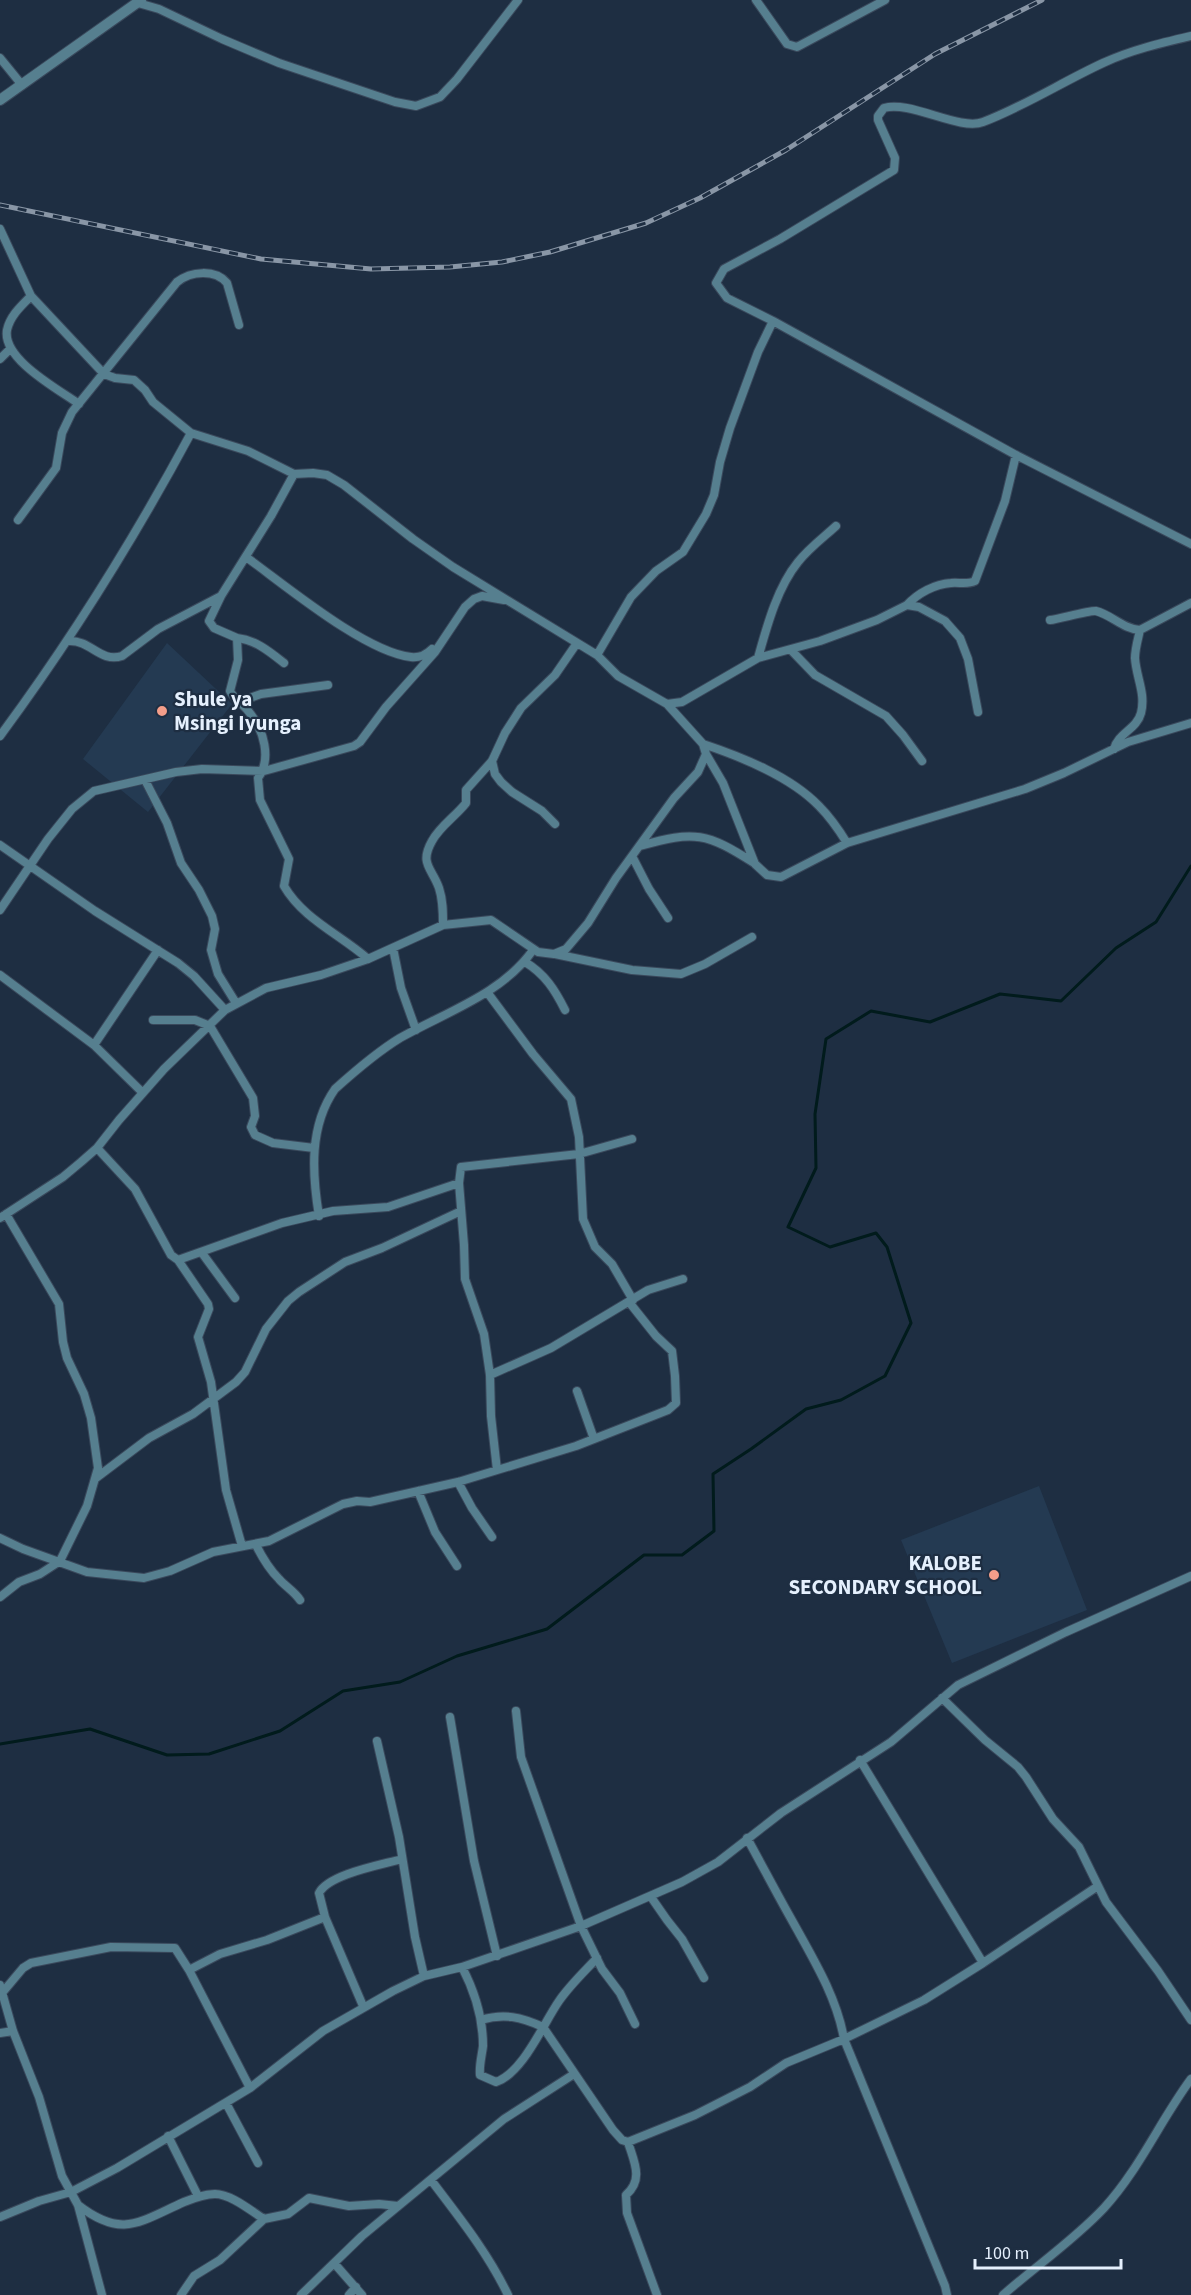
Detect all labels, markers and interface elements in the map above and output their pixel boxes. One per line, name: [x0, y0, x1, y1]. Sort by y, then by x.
place label: Shule ya Msingi Iyunga: [174, 684, 301, 738]
marker: Shule ya Msingi Iyunga: [155, 704, 169, 718]
place label: KALOBE SECONDARY SCHOOL: [788, 1548, 982, 1602]
marker: KALOBE SECONDARY SCHOOL: [987, 1568, 1001, 1582]
scale bar: [975, 2232, 1120, 2270]
text: 100 m: [984, 2241, 1029, 2266]

